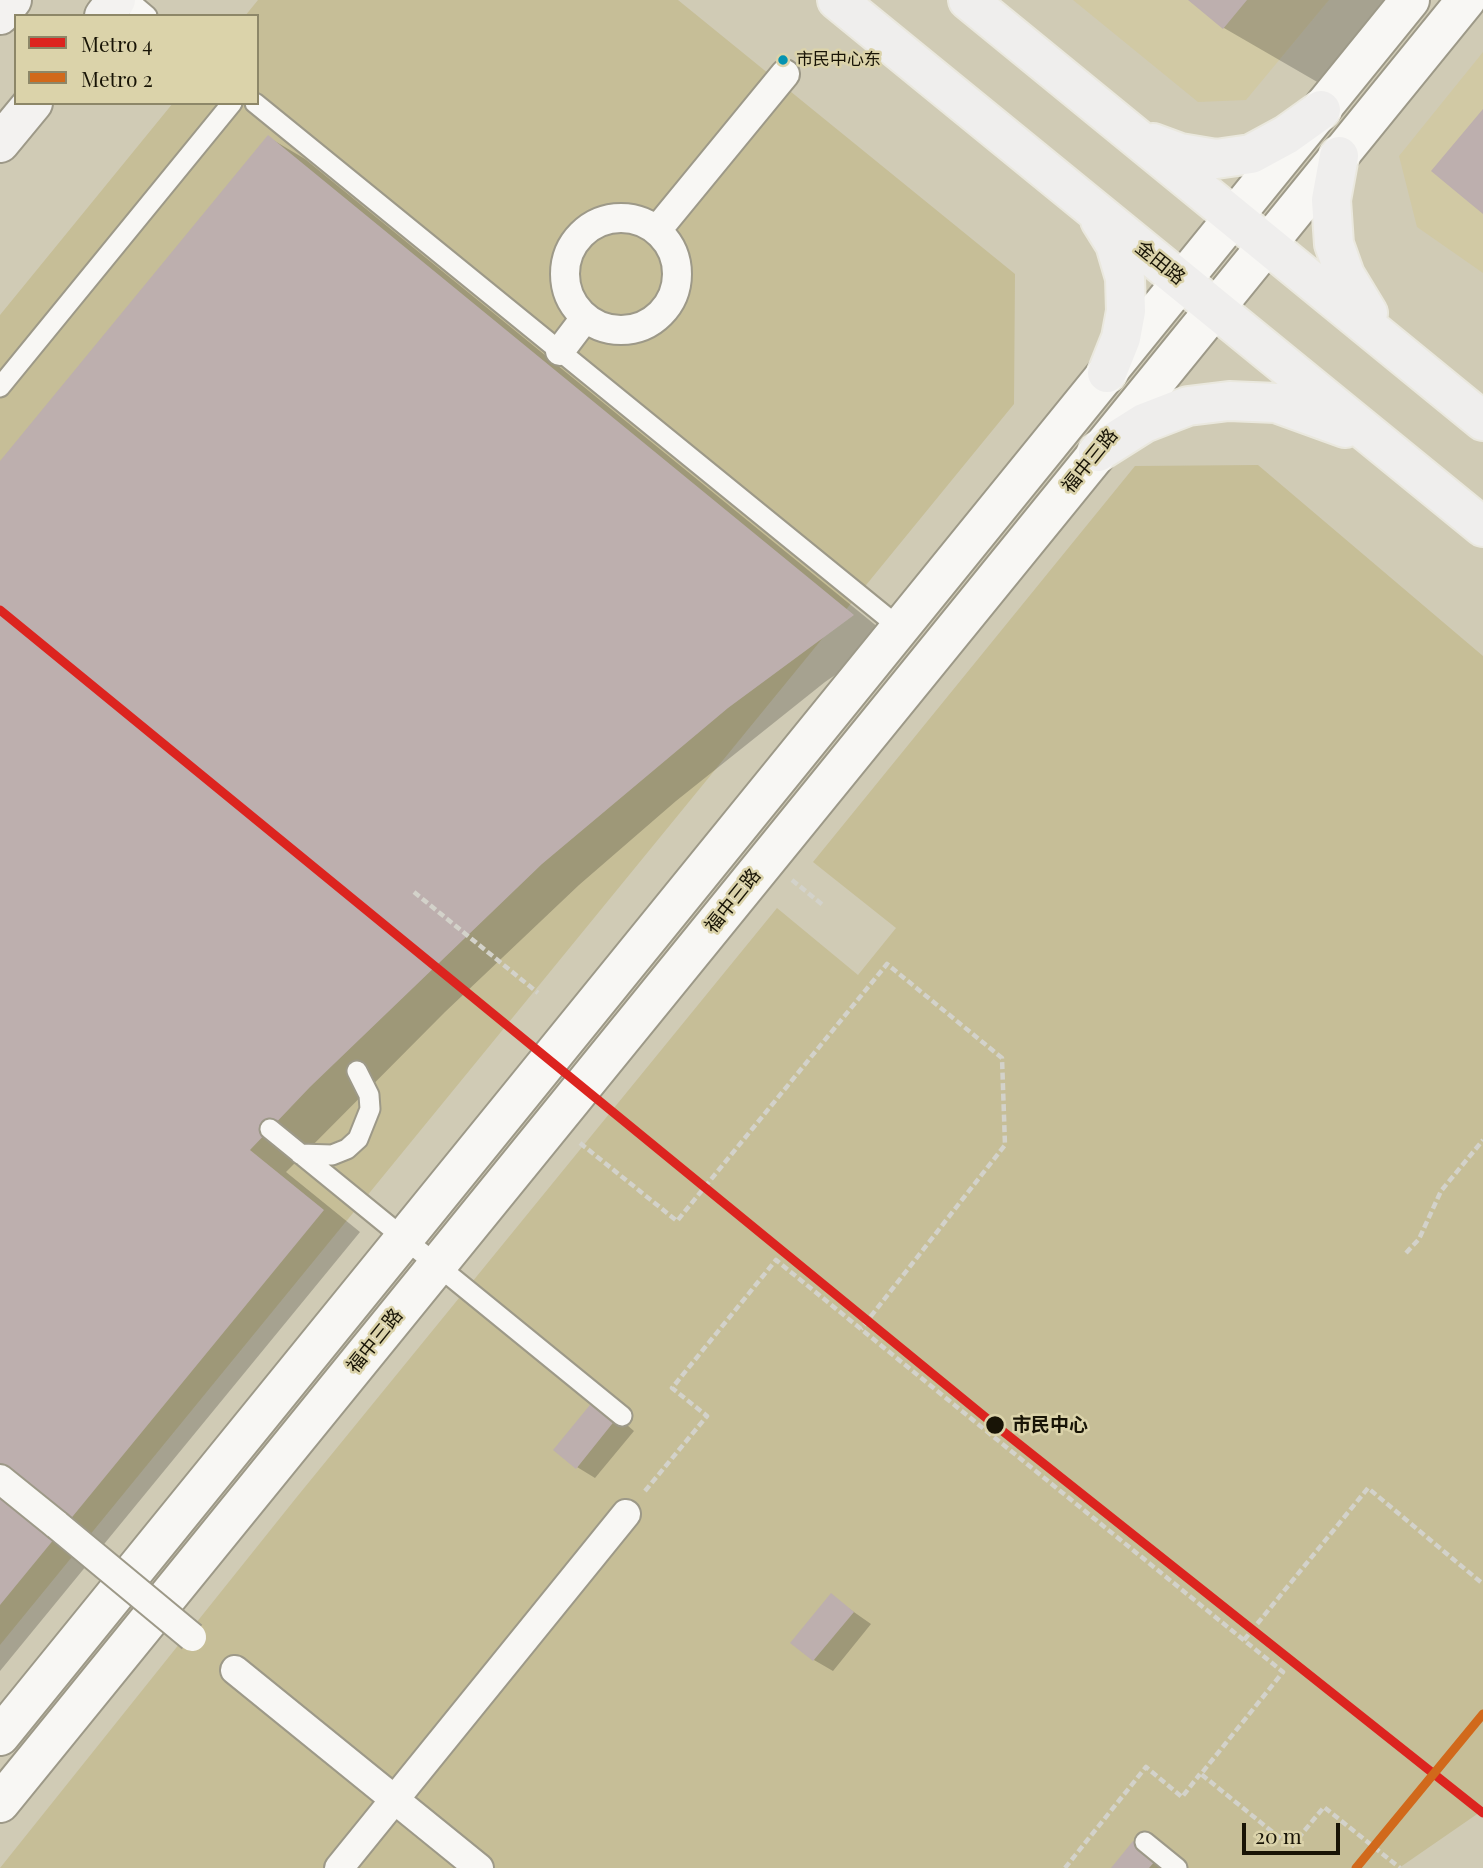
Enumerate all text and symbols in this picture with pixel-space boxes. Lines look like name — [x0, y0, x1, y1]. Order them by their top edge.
legend — [14, 14, 259, 105]
text: Metro 4 — [81, 29, 153, 57]
place label: 市民中心东 — [796, 50, 881, 70]
marker: 市民中心东 — [776, 53, 790, 67]
text: Metro 2 — [81, 64, 153, 92]
street label: 金田路 — [1131, 236, 1189, 290]
street label: 福中三路 — [1057, 424, 1123, 498]
street label: 福中三路 — [700, 864, 766, 938]
street label: 福中三路 — [342, 1304, 408, 1378]
marker: 市民中心 — [984, 1414, 1006, 1436]
place label: 市民中心 — [1012, 1414, 1088, 1436]
scale bar — [1245, 1808, 1343, 1852]
text: 20 m — [1255, 1821, 1302, 1849]

